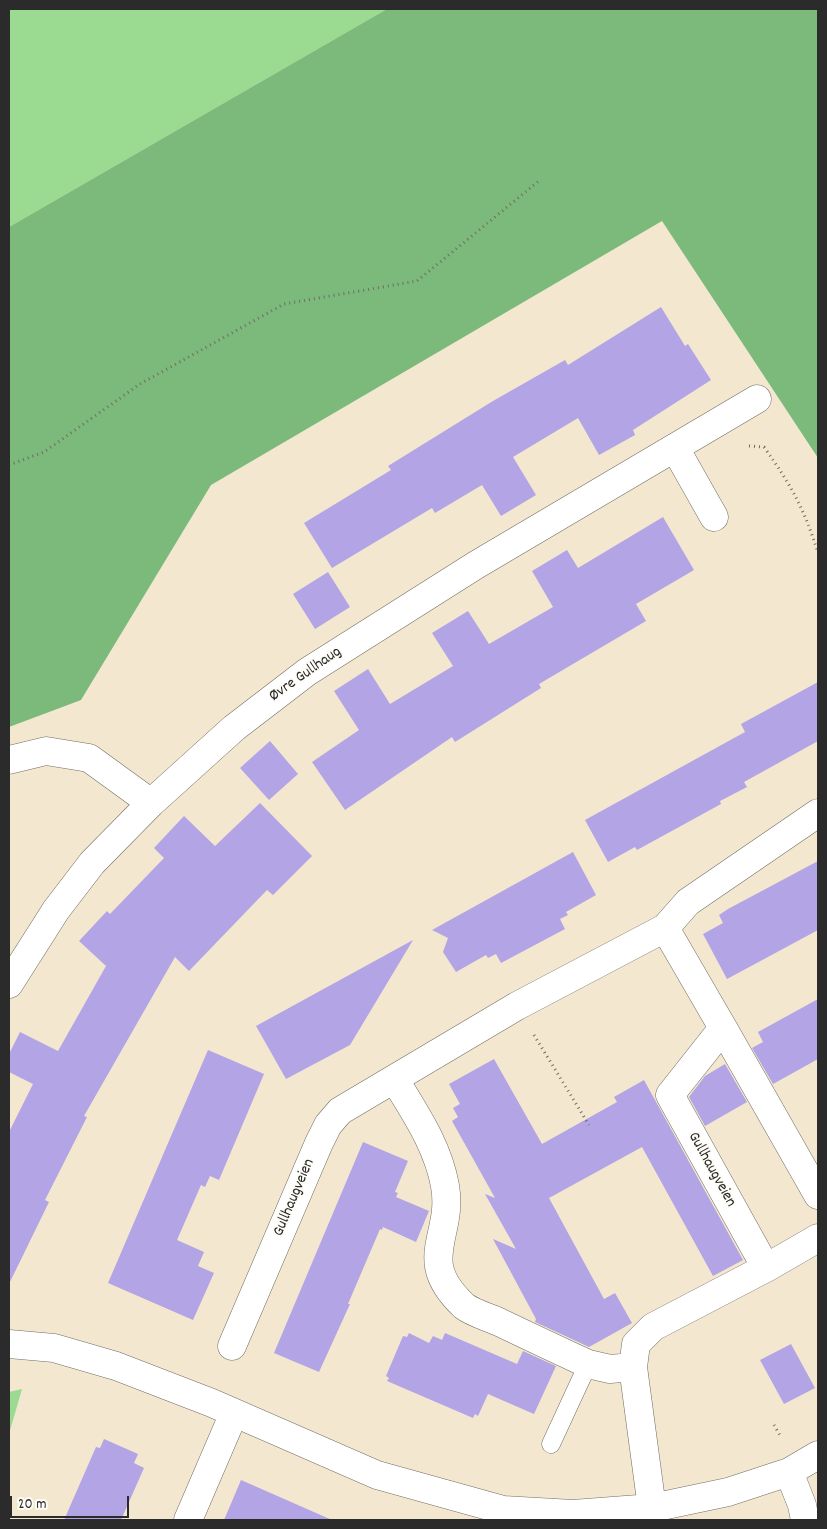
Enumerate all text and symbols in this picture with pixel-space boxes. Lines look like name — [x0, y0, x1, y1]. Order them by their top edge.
street label: Øvre Gullhaug — [266, 643, 346, 707]
street label: Gullhaugveien — [683, 1129, 739, 1211]
street label: Gullhaugveien — [270, 1156, 320, 1240]
scale bar — [12, 1486, 131, 1518]
text: 20 m — [18, 1494, 46, 1516]

